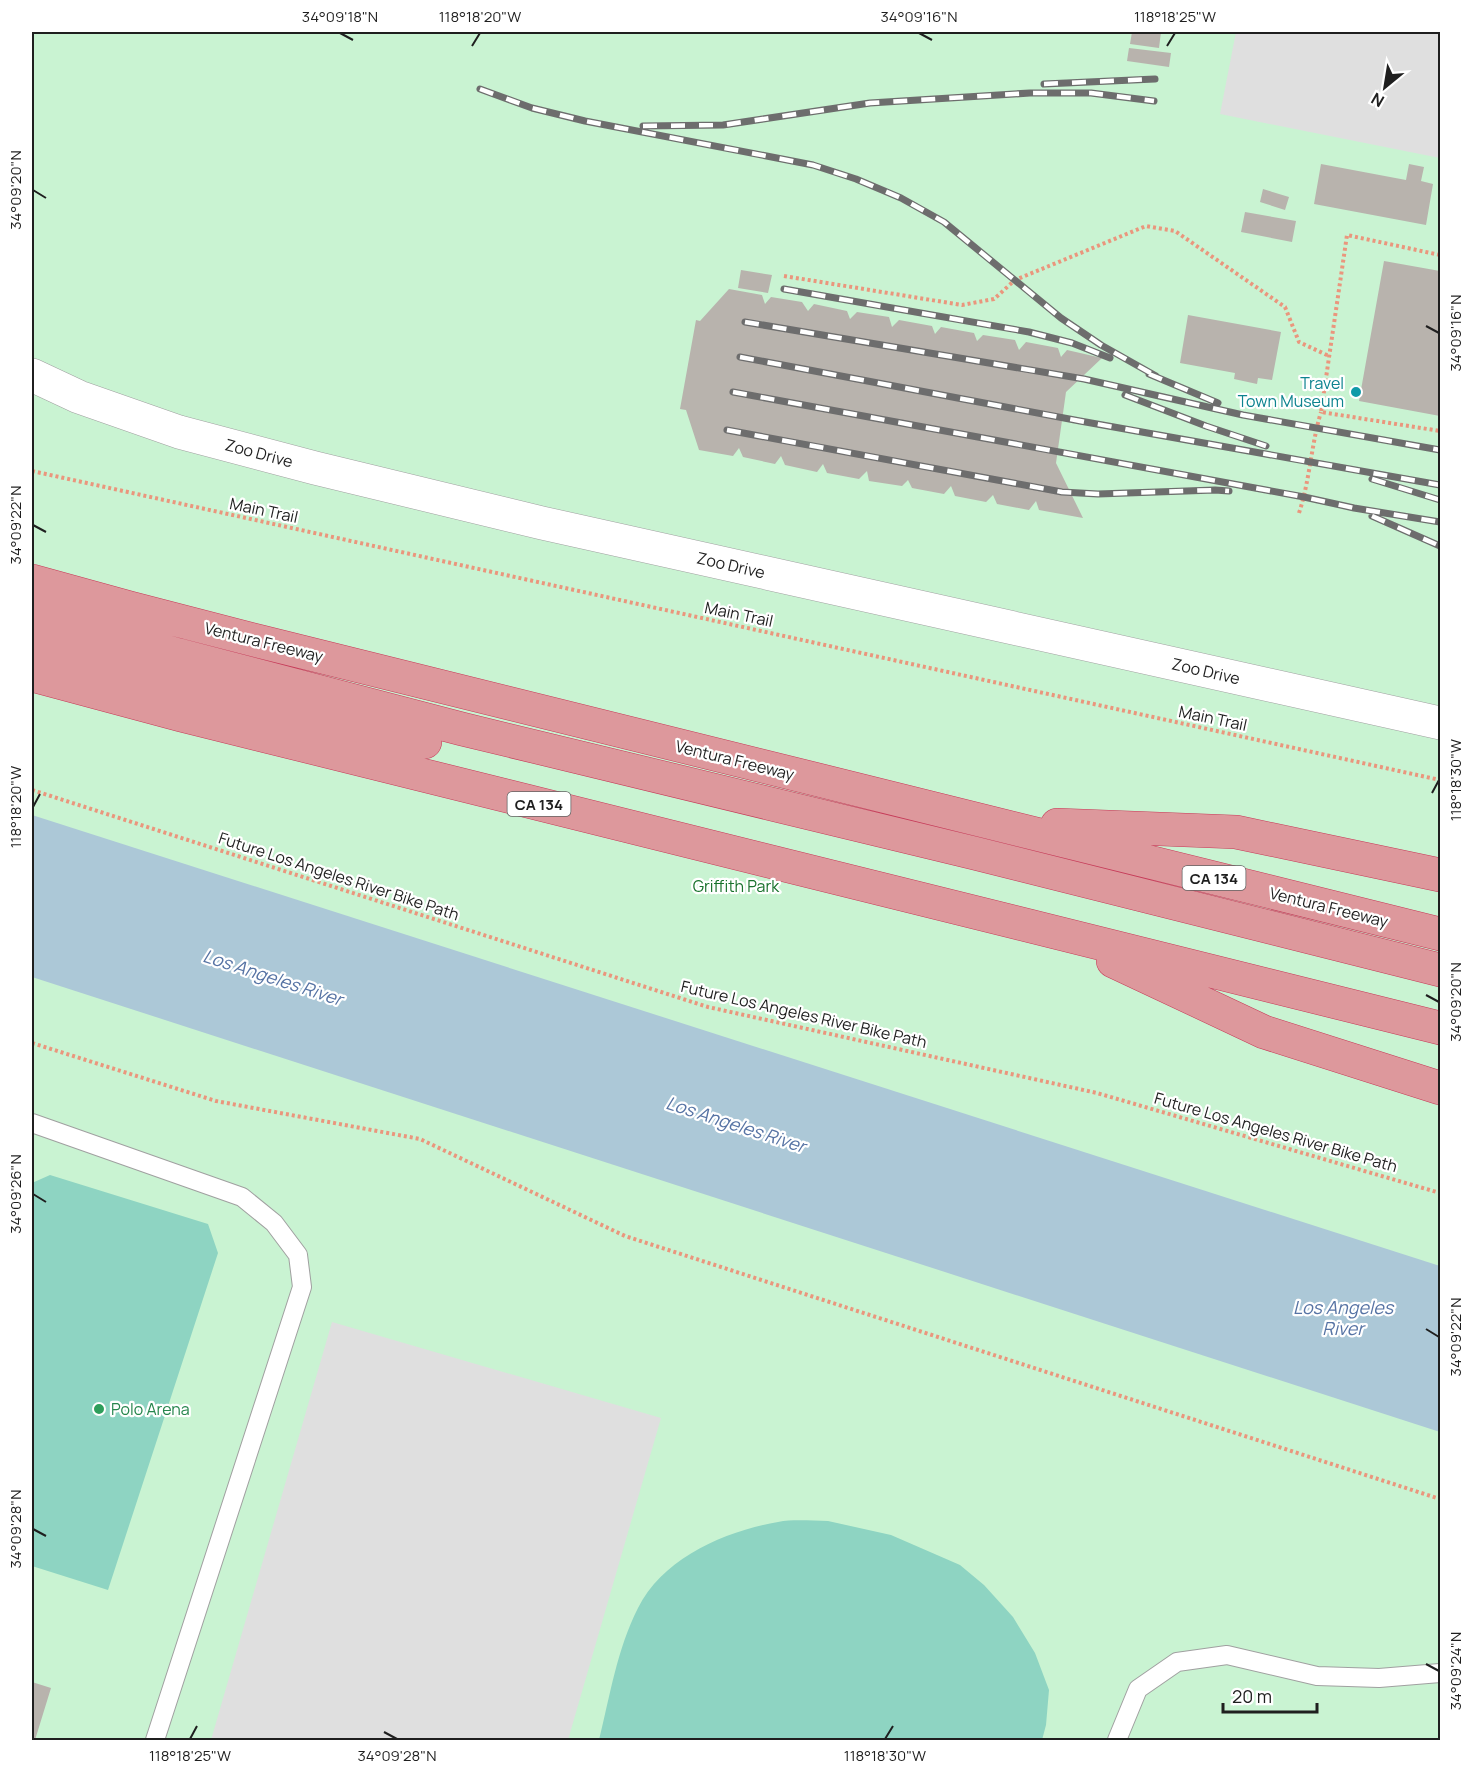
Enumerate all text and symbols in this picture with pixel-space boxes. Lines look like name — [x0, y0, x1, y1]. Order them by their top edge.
text: 34°09'18"N — [302, 6, 378, 27]
text: 118°18'20"W — [439, 6, 521, 27]
text: 34°09'16"N — [881, 6, 957, 27]
text: 118°18'25"W — [1134, 6, 1216, 27]
north arrow — [1355, 57, 1415, 117]
text: N — [1367, 88, 1388, 112]
text: 34°09'20"N — [5, 150, 26, 230]
text: 34°09'16"N — [1445, 295, 1466, 371]
place label: Travel Town Museum — [1238, 372, 1344, 412]
marker: Travel Town Museum — [1349, 385, 1363, 399]
street label: Zoo Drive — [223, 433, 295, 473]
text: 34°09'22"N — [5, 486, 26, 564]
street label: Main Trail — [228, 492, 300, 528]
street label: Zoo Drive — [695, 546, 767, 584]
street label: Main Trail — [703, 596, 775, 632]
street label: Ventura Freeway — [202, 617, 326, 667]
street label: Zoo Drive — [1170, 652, 1242, 690]
street label: Main Trail — [1177, 700, 1249, 736]
street label: Ventura Freeway — [673, 735, 797, 785]
text: 118°18'30"W — [1445, 739, 1466, 821]
text: 118°18'20"W — [5, 766, 26, 848]
road number: CA 134 — [508, 792, 570, 816]
street label: Future Los Angeles River Bike Path — [216, 827, 462, 925]
road number: CA 134 — [1182, 866, 1246, 890]
park label: Griffith Park — [693, 875, 780, 897]
street label: Ventura Freeway — [1267, 882, 1391, 932]
water label: Los Angeles River — [200, 943, 348, 1012]
text: 34°09'20"N — [1445, 962, 1466, 1042]
street label: Future Los Angeles River Bike Path — [679, 975, 929, 1053]
street label: Future Los Angeles River Bike Path — [1152, 1087, 1400, 1177]
water label: Los Angeles River — [663, 1090, 811, 1159]
text: 34°09'26"N — [5, 1154, 26, 1234]
water label: Los Angeles River — [1293, 1295, 1395, 1340]
text: 34°09'22"N — [1445, 1298, 1466, 1376]
place label: Polo Arena — [111, 1398, 190, 1420]
marker: Polo Arena — [92, 1402, 106, 1416]
text: 34°09'28"N — [5, 1490, 26, 1568]
text: 34°09'24"N — [1445, 1632, 1466, 1710]
scale bar — [1223, 1676, 1318, 1714]
text: 20 m — [1232, 1684, 1272, 1708]
text: 118°18'25"W — [149, 1745, 231, 1766]
text: 34°09'28"N — [358, 1745, 436, 1766]
text: 118°18'30"W — [844, 1745, 926, 1766]

